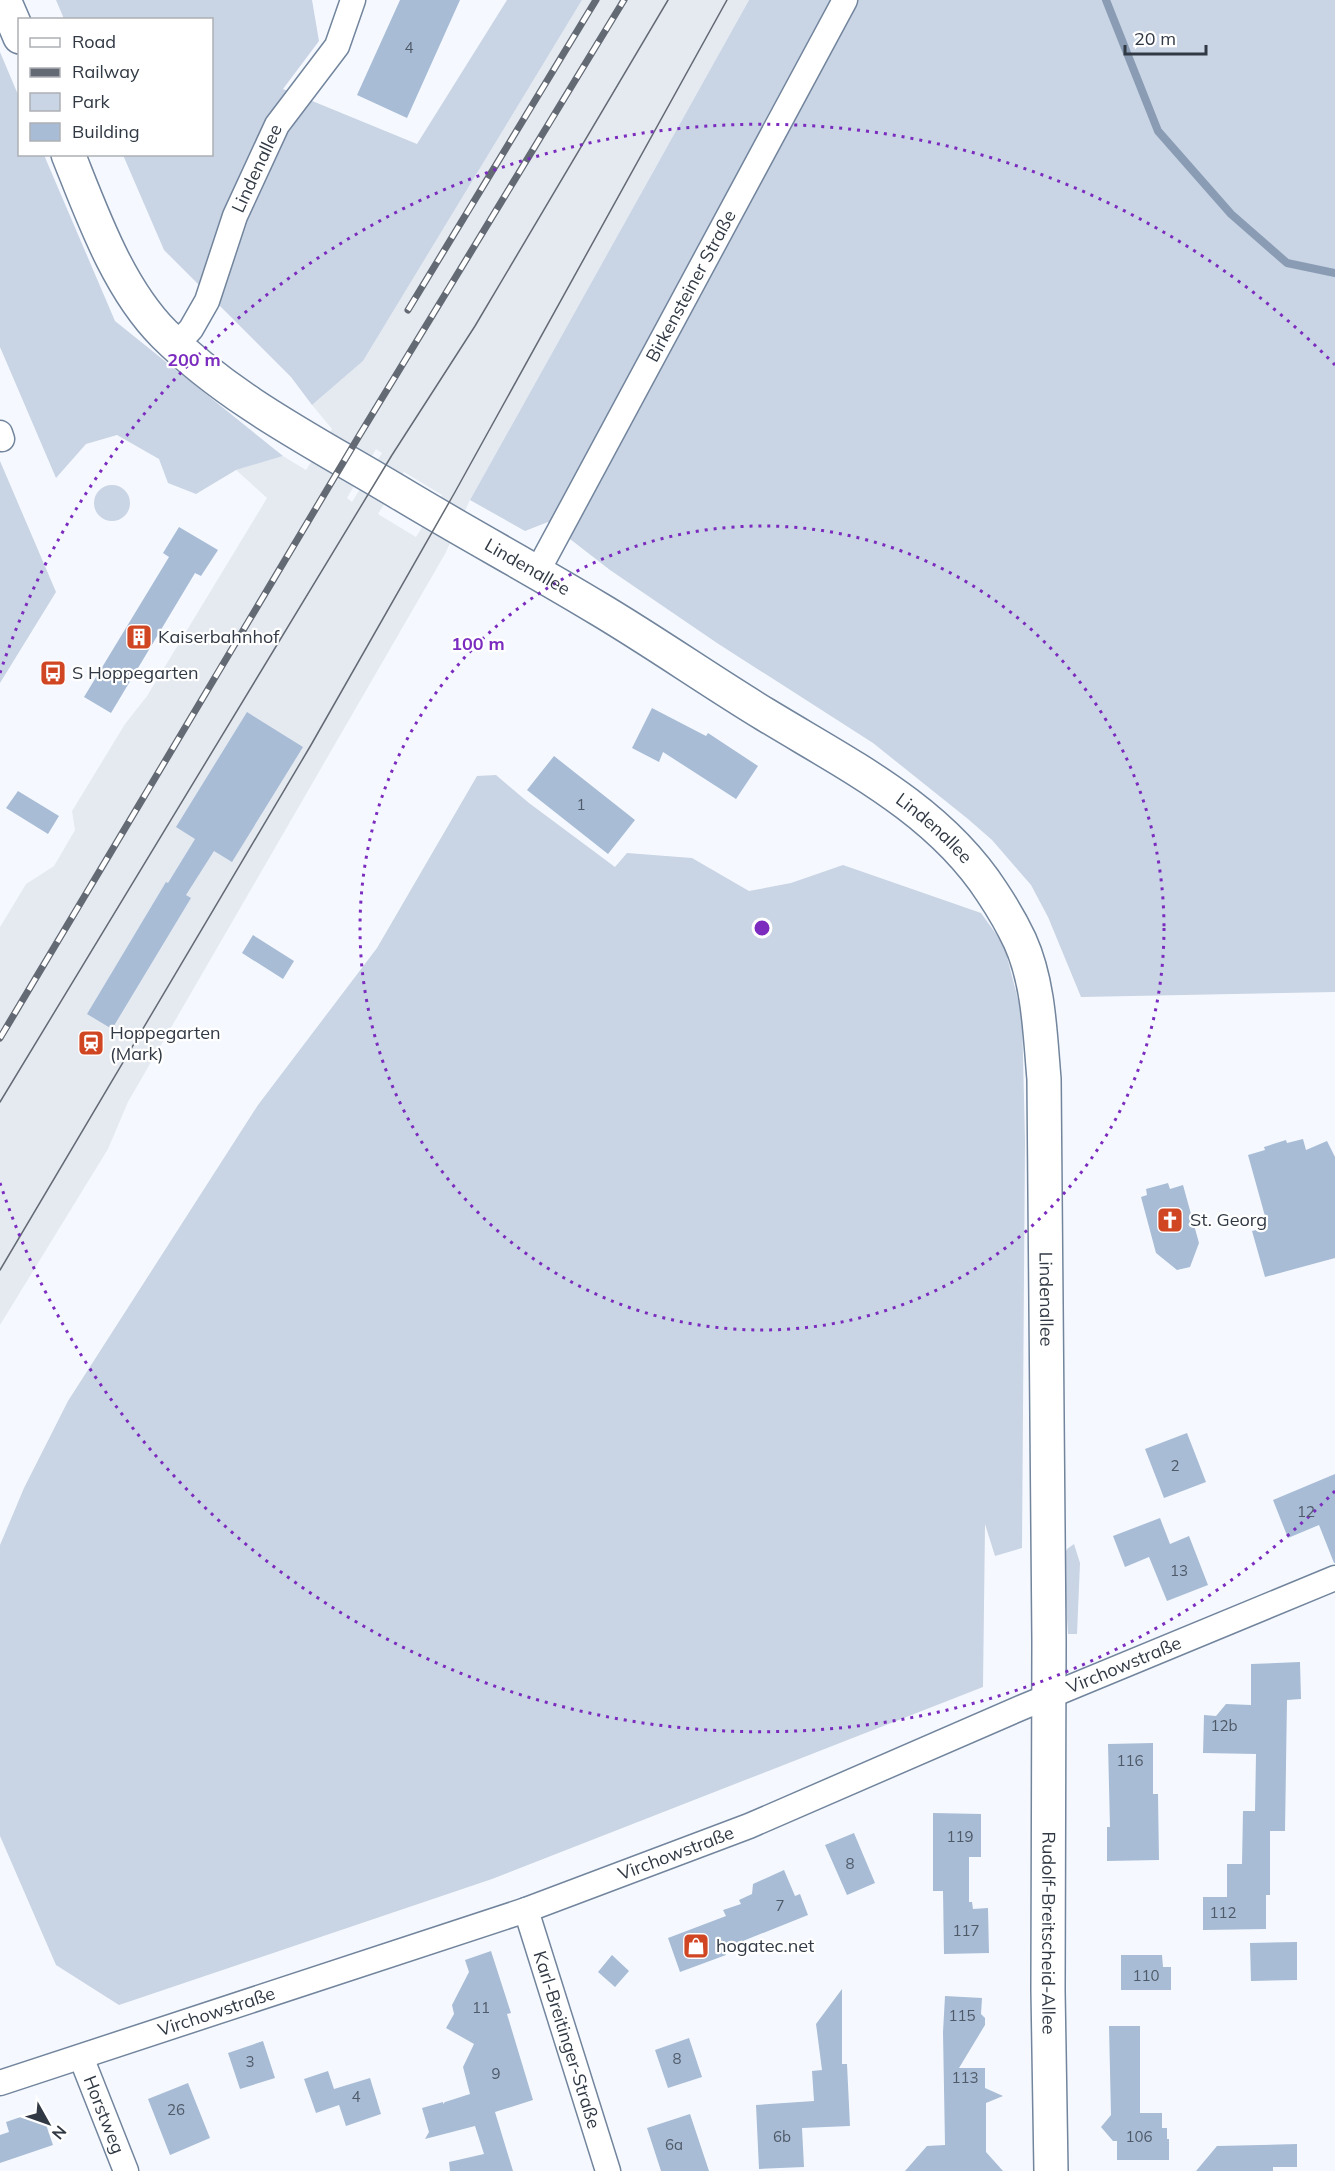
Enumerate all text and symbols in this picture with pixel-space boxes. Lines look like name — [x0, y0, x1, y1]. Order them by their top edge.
legend — [18, 18, 213, 156]
scale bar — [1125, 18, 1206, 56]
text: 20 m — [1134, 27, 1176, 50]
text: Road — [72, 30, 116, 53]
house number: 4 — [404, 38, 414, 57]
text: Railway — [72, 60, 140, 83]
text: Park — [72, 90, 111, 113]
text: Building — [72, 120, 140, 143]
street label: Lindenallee — [226, 120, 287, 216]
street label: Birkensteiner Straße — [640, 206, 741, 366]
text: 200 m — [167, 348, 221, 371]
street label: Lindenallee — [481, 533, 574, 600]
building icon: Kaiserbahnhof — [124, 622, 154, 652]
place label: Kaiserbahnhof — [158, 625, 280, 648]
text: 100 m — [451, 632, 505, 655]
bus stop icon: S Hoppegarten — [38, 658, 68, 688]
place label: S Hoppegarten — [72, 661, 199, 684]
street label: Lindenallee — [892, 788, 977, 868]
house number: 1 — [576, 795, 586, 814]
centre of rings — [752, 918, 772, 938]
place label: Hoppegarten (Mark) — [110, 1021, 221, 1065]
station icon: Hoppegarten (Mark) — [76, 1028, 106, 1058]
church icon: St. Georg — [1155, 1205, 1185, 1235]
place label: St. Georg — [1190, 1208, 1267, 1231]
street label: Lindenallee — [1035, 1251, 1058, 1347]
house number: 2 — [1170, 1456, 1180, 1475]
house number: 12 — [1297, 1502, 1315, 1521]
house number: 13 — [1170, 1561, 1188, 1580]
street label: Virchowstraße — [1063, 1631, 1185, 1699]
house number: 12b — [1210, 1716, 1238, 1735]
house number: 116 — [1116, 1751, 1144, 1770]
street label: Virchowstraße — [615, 1821, 737, 1885]
house number: 119 — [946, 1827, 974, 1846]
street label: Rudolf-Breitscheid-Allee — [1037, 1831, 1061, 2035]
house number: 8 — [845, 1854, 855, 1873]
house number: 7 — [775, 1896, 785, 1915]
house number: 112 — [1209, 1903, 1237, 1922]
house number: 117 — [952, 1921, 980, 1940]
shop icon: hogatec.net — [681, 1931, 711, 1961]
place label: hogatec.net — [716, 1934, 814, 1957]
street label: Karl-Breitinger-Straße — [529, 1948, 606, 2131]
house number: 110 — [1132, 1966, 1160, 1985]
street label: Virchowstraße — [155, 1981, 278, 2041]
house number: 11 — [472, 1998, 490, 2017]
house number: 115 — [948, 2006, 976, 2025]
house number: 8 — [672, 2049, 682, 2068]
house number: 3 — [245, 2052, 255, 2071]
house number: 9 — [491, 2064, 501, 2083]
house number: 113 — [951, 2068, 979, 2087]
street label: Horstweg — [78, 2072, 130, 2157]
house number: 4 — [351, 2087, 361, 2106]
north arrow — [18, 2093, 78, 2153]
house number: 26 — [167, 2100, 185, 2119]
text: N — [48, 2122, 71, 2144]
house number: 6b — [773, 2127, 791, 2146]
house number: 106 — [1125, 2127, 1153, 2146]
house number: 6a — [665, 2135, 683, 2154]

